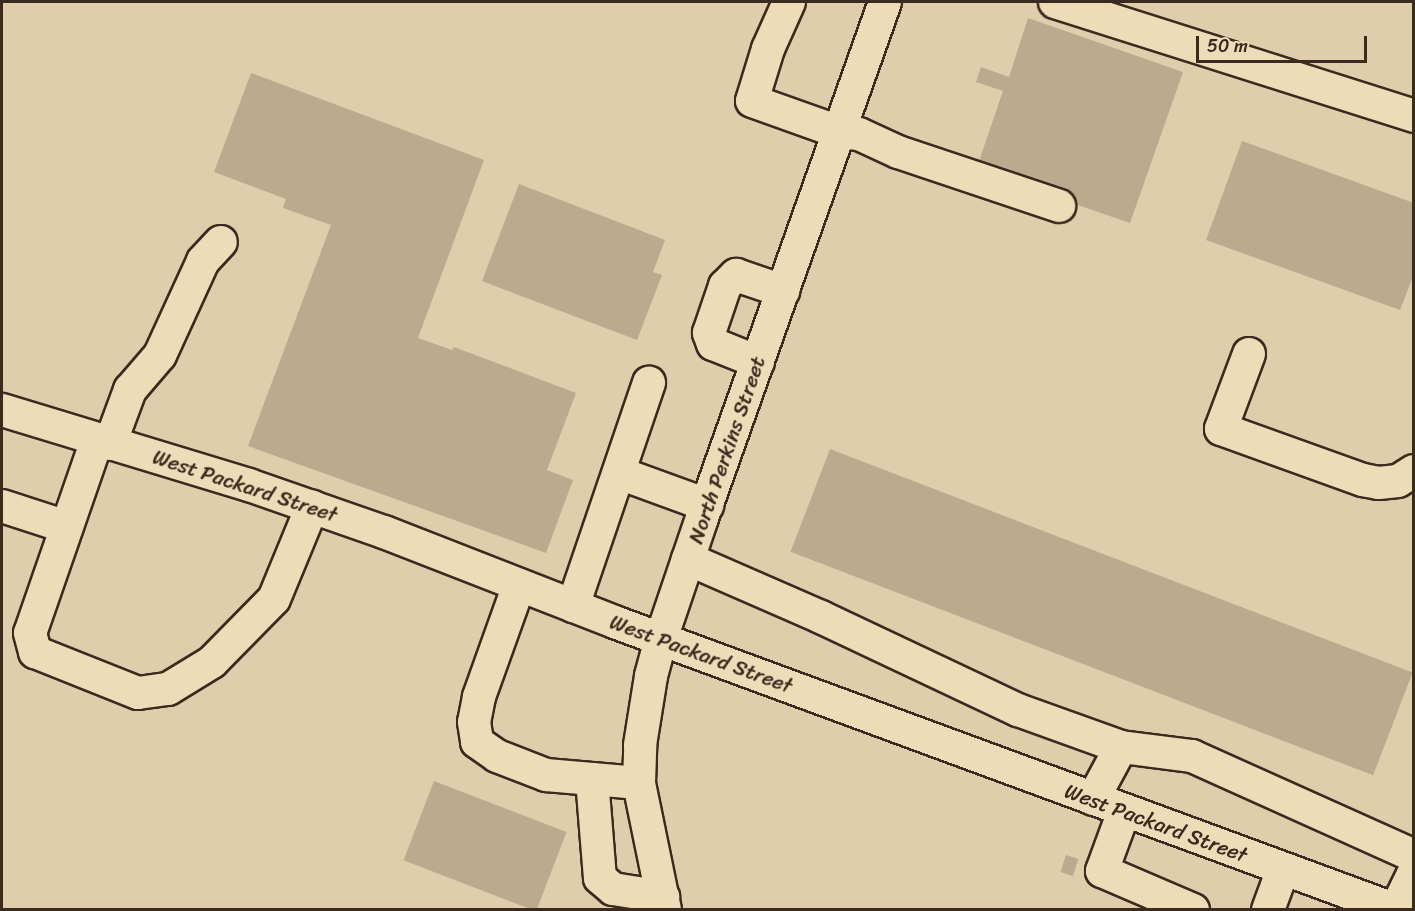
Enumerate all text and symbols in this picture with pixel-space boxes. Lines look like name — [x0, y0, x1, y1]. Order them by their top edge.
scale bar — [1199, 24, 1370, 62]
text: 50 m — [1207, 30, 1248, 62]
street label: North Perkins Street — [683, 353, 771, 547]
street label: West Packard Street — [149, 444, 341, 528]
street label: West Packard Street — [606, 609, 796, 699]
street label: West Packard Street — [1061, 778, 1251, 868]

